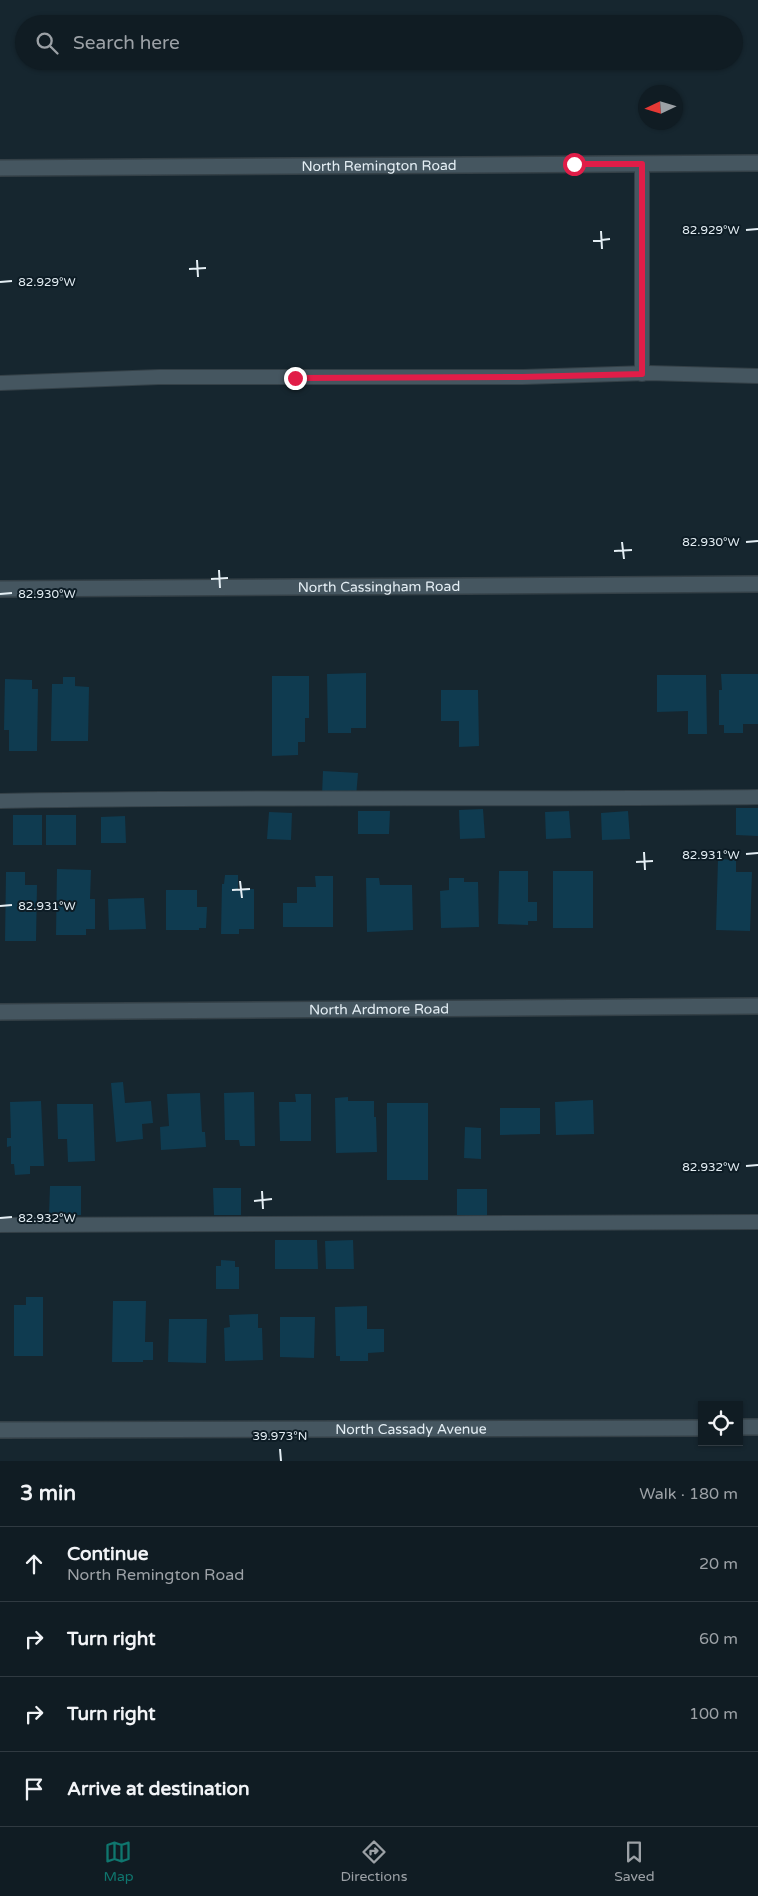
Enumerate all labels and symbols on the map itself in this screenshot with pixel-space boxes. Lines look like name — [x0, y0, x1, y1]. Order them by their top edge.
north arrow — [638, 85, 683, 130]
route start — [563, 153, 586, 176]
street label: North Remington Road — [301, 157, 457, 175]
text: 82.929°W — [682, 223, 740, 237]
text: 82.929°W — [18, 275, 76, 289]
route end — [284, 367, 307, 390]
text: 82.930°W — [682, 535, 740, 549]
street label: North Cassingham Road — [298, 578, 460, 596]
text: 82.930°W — [18, 587, 76, 601]
text: 82.931°W — [682, 848, 740, 862]
text: 82.931°W — [18, 899, 76, 913]
street label: North Ardmore Road — [309, 1000, 449, 1019]
text: 82.932°W — [682, 1160, 740, 1174]
text: 82.932°W — [18, 1211, 76, 1225]
street label: North Cassady Avenue — [335, 1421, 487, 1438]
text: 39.973°N — [253, 1429, 307, 1443]

